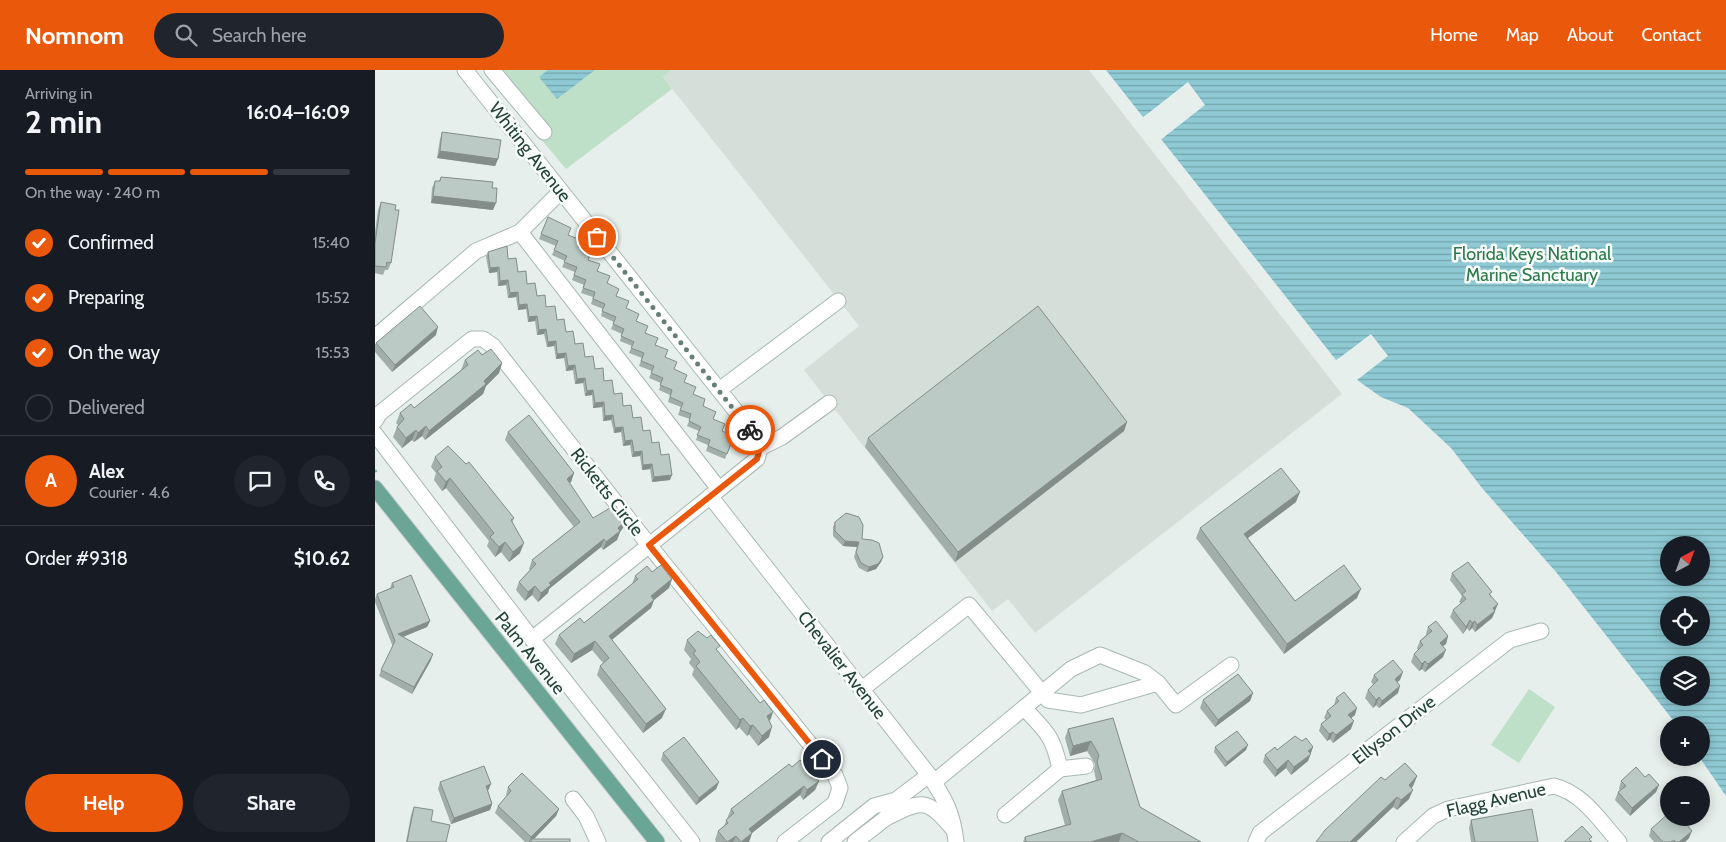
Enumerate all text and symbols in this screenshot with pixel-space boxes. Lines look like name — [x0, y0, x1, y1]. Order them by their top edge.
search box — [154, 13, 504, 58]
text: Nomnom — [25, 21, 124, 50]
icon: search — [172, 21, 200, 49]
text: Search here — [212, 24, 306, 47]
text: Home — [1430, 24, 1478, 46]
text: Map — [1506, 24, 1539, 46]
text: About — [1567, 24, 1613, 46]
text: Contact — [1641, 24, 1701, 46]
text: Arriving in — [25, 84, 92, 103]
street label: Whiting Avenue — [484, 98, 576, 206]
text: 16:04–16:09 — [247, 101, 350, 124]
text: 2 min — [25, 102, 102, 141]
text: On the way · 240 m — [25, 183, 160, 202]
pin — [576, 216, 618, 258]
icon: bag — [583, 223, 611, 251]
icon: check — [25, 229, 53, 257]
text: Confirmed — [68, 231, 154, 254]
text: 15:40 — [312, 233, 350, 252]
park label: Florida Keys National Marine Sanctuary — [1453, 243, 1612, 286]
icon: check — [25, 284, 53, 312]
text: Preparing — [68, 286, 144, 309]
text: 15:52 — [316, 288, 350, 307]
icon: check — [25, 339, 53, 367]
text: On the way — [68, 341, 160, 364]
text: 15:53 — [315, 343, 350, 362]
text: Delivered — [68, 396, 145, 419]
courier — [725, 405, 775, 455]
icon: bike — [736, 416, 764, 444]
street label: Ricketts Circle — [566, 444, 648, 540]
button: chat — [234, 455, 286, 507]
button: phone — [298, 455, 350, 507]
text: Alex — [89, 460, 125, 483]
text: A — [45, 469, 57, 492]
text: Courier · 4.6 — [89, 483, 170, 502]
north arrow — [1660, 536, 1710, 586]
map controls — [1660, 536, 1710, 826]
text: Order #9318 — [25, 547, 128, 570]
text: $10.62 — [294, 547, 350, 570]
button: locate — [1660, 596, 1710, 646]
street label: Chevalier Avenue — [793, 606, 891, 724]
street label: Palm Avenue — [490, 607, 570, 699]
button: layers — [1660, 656, 1710, 706]
street label: Ellyson Drive — [1348, 691, 1440, 769]
button: + — [1660, 716, 1710, 766]
pin — [801, 738, 843, 780]
icon: home — [808, 745, 836, 773]
button: Help — [25, 774, 183, 832]
button: Share — [193, 774, 350, 832]
button: − — [1660, 776, 1710, 826]
street label: Flagg Avenue — [1444, 778, 1548, 822]

